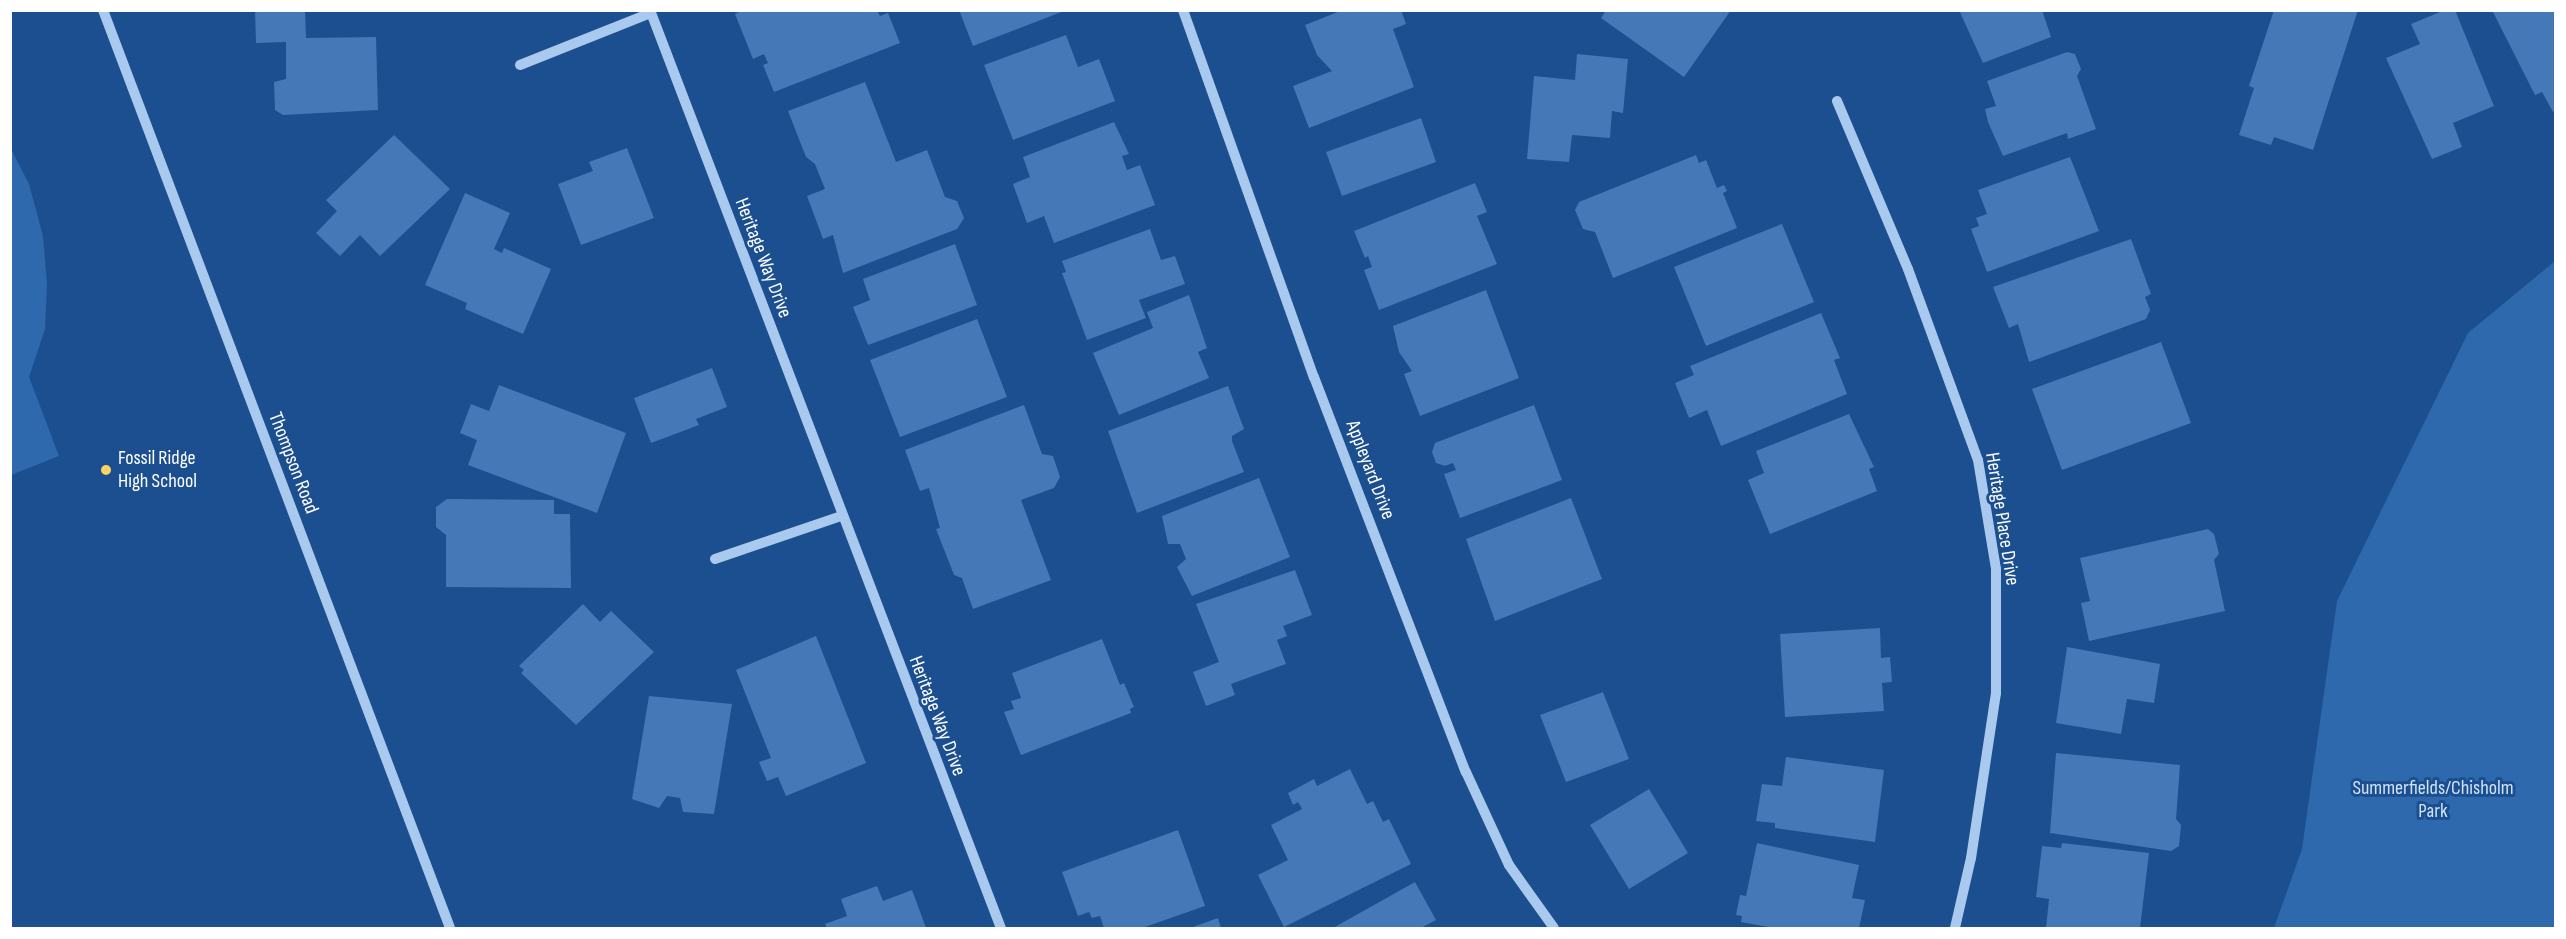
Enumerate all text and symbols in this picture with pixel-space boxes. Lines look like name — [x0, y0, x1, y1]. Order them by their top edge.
street label: Heritage Way Drive — [729, 195, 797, 321]
street label: Thompson Road — [263, 409, 323, 517]
street label: Appleyard Drive — [1340, 417, 1400, 523]
place label: Fossil Ridge High School — [118, 446, 197, 493]
street label: Heritage Place Drive — [1980, 451, 2024, 587]
marker: Fossil Ridge High School — [99, 463, 113, 477]
street label: Heritage Way Drive — [903, 653, 971, 779]
park label: Summerfields/Chisholm Park — [2352, 777, 2514, 824]

